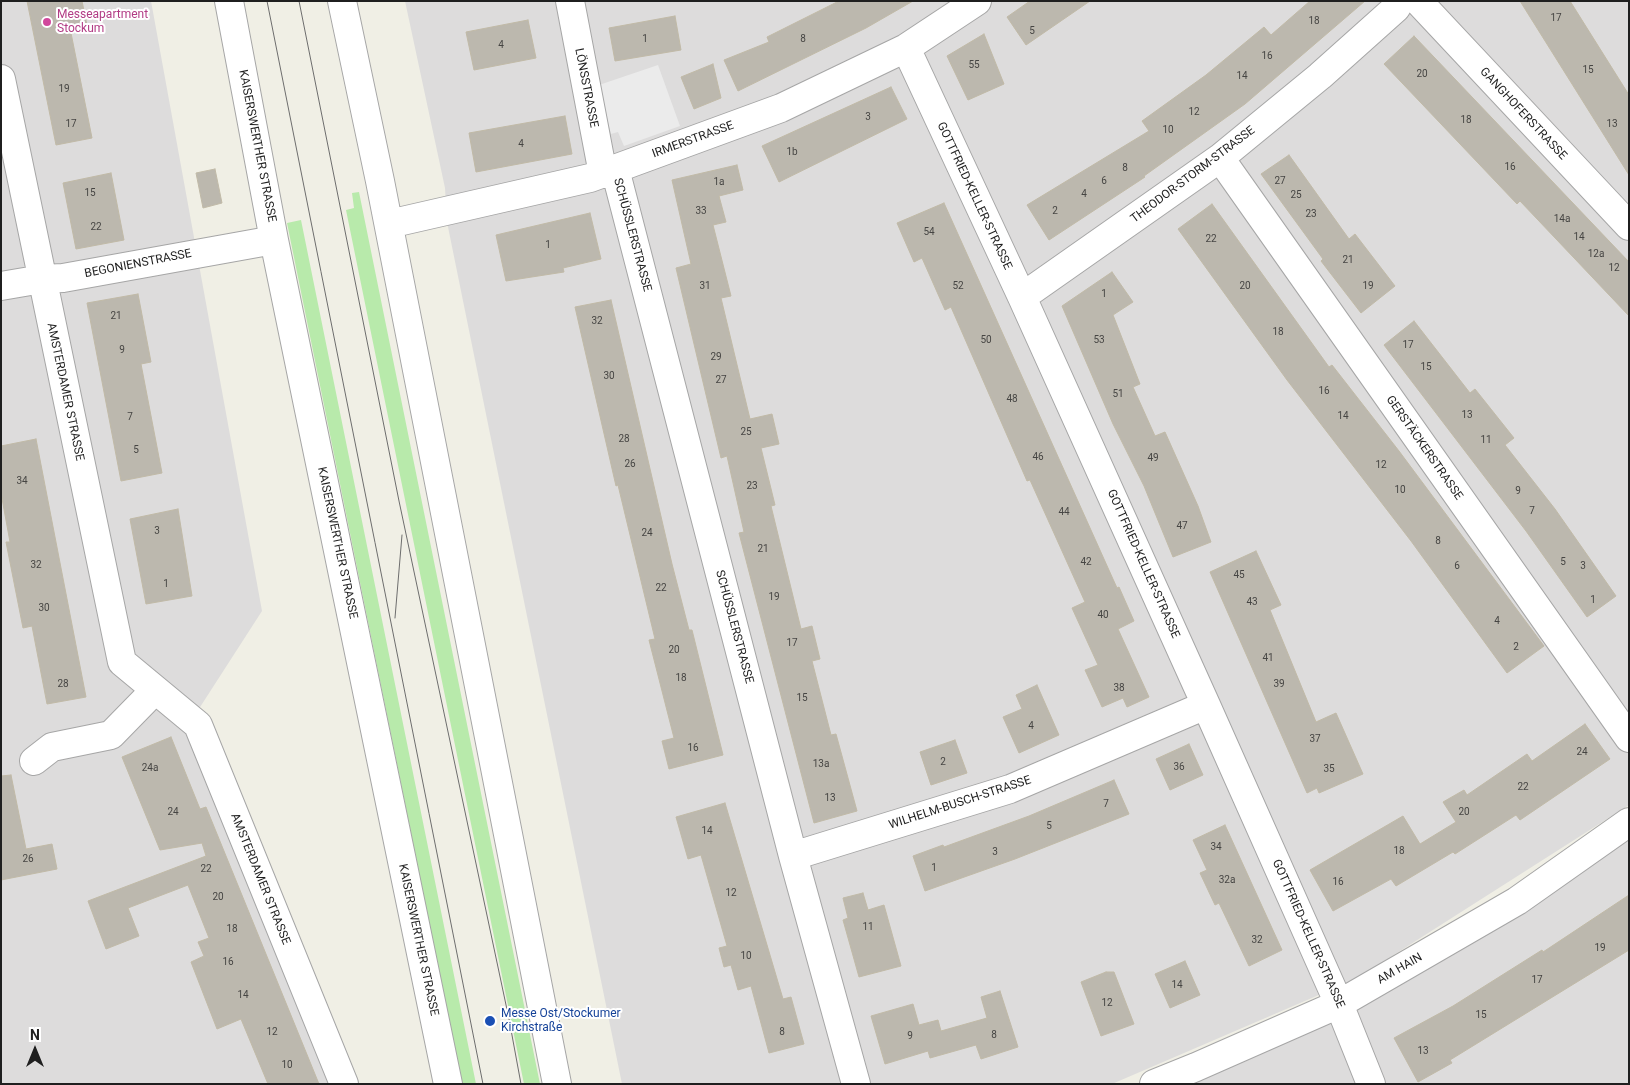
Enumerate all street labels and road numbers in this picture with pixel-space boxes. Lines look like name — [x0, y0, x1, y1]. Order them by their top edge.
street label: LÖNSSTRASSE — [571, 47, 601, 129]
street label: GANGHOFERSTRASSE — [1476, 65, 1570, 163]
street label: KAISERSWERTHER STRASSE — [235, 69, 279, 223]
street label: IRMERSTRASSE — [650, 119, 736, 161]
street label: GOTTFRIED-KELLER-STRASSE — [933, 120, 1015, 272]
street label: THEODOR-STORM-STRASSE — [1128, 124, 1258, 226]
street label: SCHÜSSLERSTRASSE — [610, 177, 654, 293]
street label: BEGONIENSTRASSE — [83, 247, 193, 281]
street label: AMSTERDAMER STRASSE — [43, 322, 87, 462]
street label: GERSTÄCKERSTRASSE — [1383, 393, 1465, 503]
street label: KAISERSWERTHER STRASSE — [314, 466, 360, 620]
street label: GOTTFRIED-KELLER-STRASSE — [1104, 487, 1182, 641]
street label: SCHÜSSLERSTRASSE — [712, 569, 756, 685]
street label: WILHELM-BUSCH-STRASSE — [887, 773, 1033, 833]
street label: AMSTERDAMER STRASSE — [227, 811, 293, 947]
street label: GOTTFRIED-KELLER-STRASSE — [1269, 857, 1347, 1011]
street label: KAISERSWERTHER STRASSE — [395, 863, 441, 1017]
street label: AM HAIN — [1375, 950, 1425, 988]

